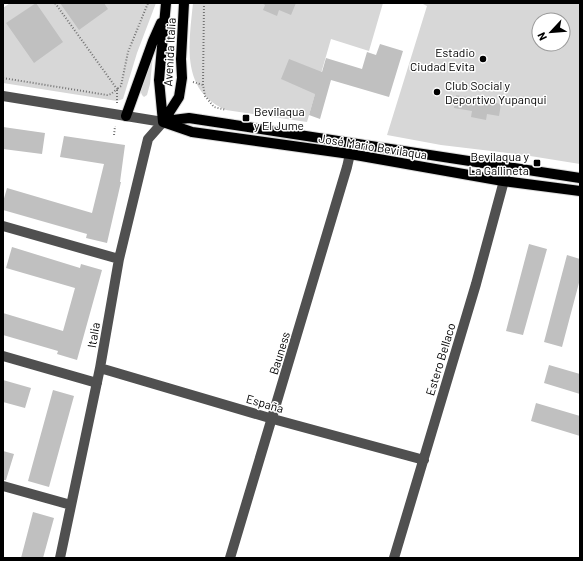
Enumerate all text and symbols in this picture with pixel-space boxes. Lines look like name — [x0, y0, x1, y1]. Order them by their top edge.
north arrow — [531, 12, 571, 52]
street label: Avenida Italia — [160, 17, 178, 87]
text: N — [534, 30, 549, 43]
place label: Estadio Ciudad Evita — [410, 45, 475, 73]
marker: Estadio Ciudad Evita — [478, 54, 488, 64]
place label: Club Social y Deportivo Yupanqui — [445, 78, 547, 106]
marker: Club Social y Deportivo Yupanqui — [432, 87, 442, 97]
place label: Bevilaqua y El Jume — [254, 104, 305, 132]
marker: Bevilaqua y El Jume — [241, 113, 251, 123]
street label: José Mario Bevilaqua — [318, 131, 428, 161]
place label: Bevilaqua y La Gallineta — [468, 149, 529, 177]
marker: Bevilaqua y La Gallineta — [532, 158, 542, 168]
street label: Italia — [84, 321, 102, 349]
street label: Estero Bellaco — [422, 321, 458, 397]
street label: Bauness — [266, 330, 292, 376]
street label: España — [245, 391, 285, 415]

